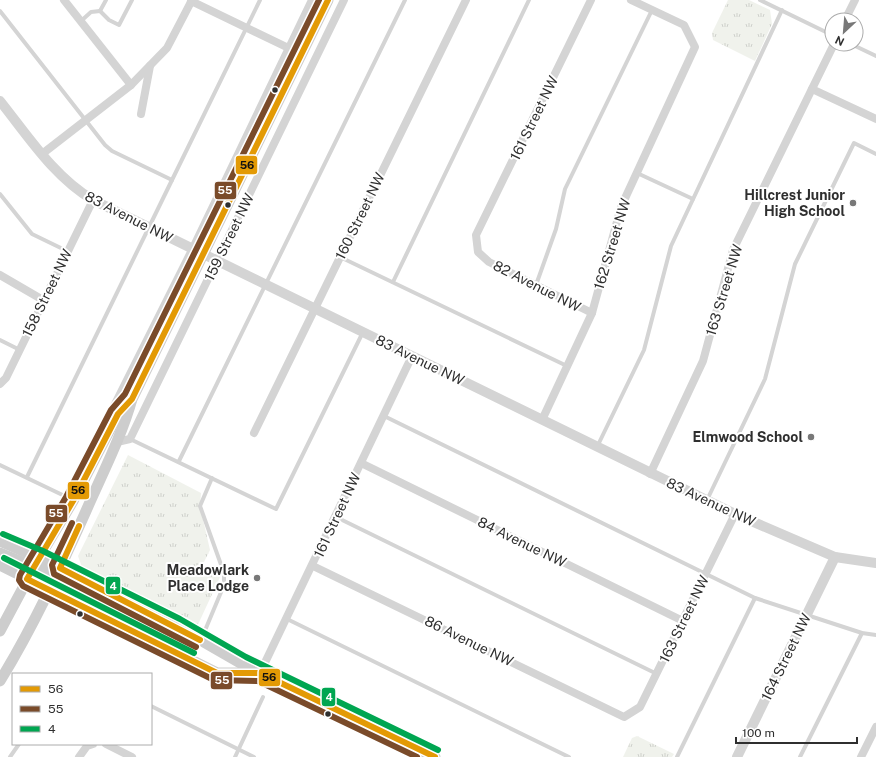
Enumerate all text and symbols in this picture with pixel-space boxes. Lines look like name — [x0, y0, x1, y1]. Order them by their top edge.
north arrow — [824, 12, 864, 52]
text: N — [833, 34, 846, 48]
street label: 161 Street NW — [507, 73, 562, 163]
unlabelled marker — [270, 85, 280, 95]
line badge: 56 — [235, 155, 258, 175]
text: 56 — [240, 159, 254, 171]
street label: 160 Street NW — [332, 169, 388, 262]
line badge: 55 — [214, 181, 237, 200]
text: 55 — [218, 184, 232, 196]
place label: Hillcrest Junior High School — [744, 187, 845, 219]
street label: 83 Avenue NW — [82, 188, 176, 246]
street label: 159 Street NW — [201, 190, 257, 283]
street label: 162 Street NW — [591, 196, 634, 291]
marker: Hillcrest Junior High School — [848, 198, 858, 208]
unlabelled marker — [223, 200, 233, 210]
street label: 163 Street NW — [702, 242, 746, 338]
street label: 158 Street NW — [19, 246, 75, 339]
street label: 82 Avenue NW — [491, 257, 584, 315]
street label: 83 Avenue NW — [373, 332, 467, 389]
place label: Elmwood School — [693, 429, 803, 445]
marker: Elmwood School — [806, 432, 816, 442]
street label: 161 Street NW — [310, 469, 364, 560]
street label: 83 Avenue NW — [664, 474, 759, 530]
line badge: 56 — [67, 481, 90, 500]
text: 56 — [71, 484, 85, 496]
line badge: 55 — [45, 504, 68, 523]
text: 55 — [49, 507, 63, 519]
street label: 84 Avenue NW — [475, 514, 569, 571]
place label: Meadowlark Place Lodge — [167, 562, 249, 594]
street label: 163 Street NW — [656, 572, 712, 665]
marker: Meadowlark Place Lodge — [252, 573, 262, 583]
line badge: 4 — [105, 576, 121, 595]
text: 4 — [109, 580, 117, 592]
unlabelled marker — [75, 609, 85, 619]
street label: 164 Street NW — [758, 610, 814, 703]
street label: 86 Avenue NW — [422, 613, 516, 670]
line badge: 56 — [258, 668, 281, 687]
line badge: 55 — [210, 671, 233, 690]
text: 56 — [262, 671, 276, 683]
legend — [12, 673, 152, 745]
text: 55 — [215, 674, 229, 686]
text: 56 — [48, 682, 63, 696]
line badge: 4 — [321, 687, 336, 707]
text: 4 — [325, 691, 333, 703]
text: 55 — [48, 702, 64, 716]
unlabelled marker — [323, 709, 333, 719]
scale bar — [736, 719, 857, 745]
text: 4 — [48, 722, 56, 736]
text: 100 m — [742, 726, 775, 740]

